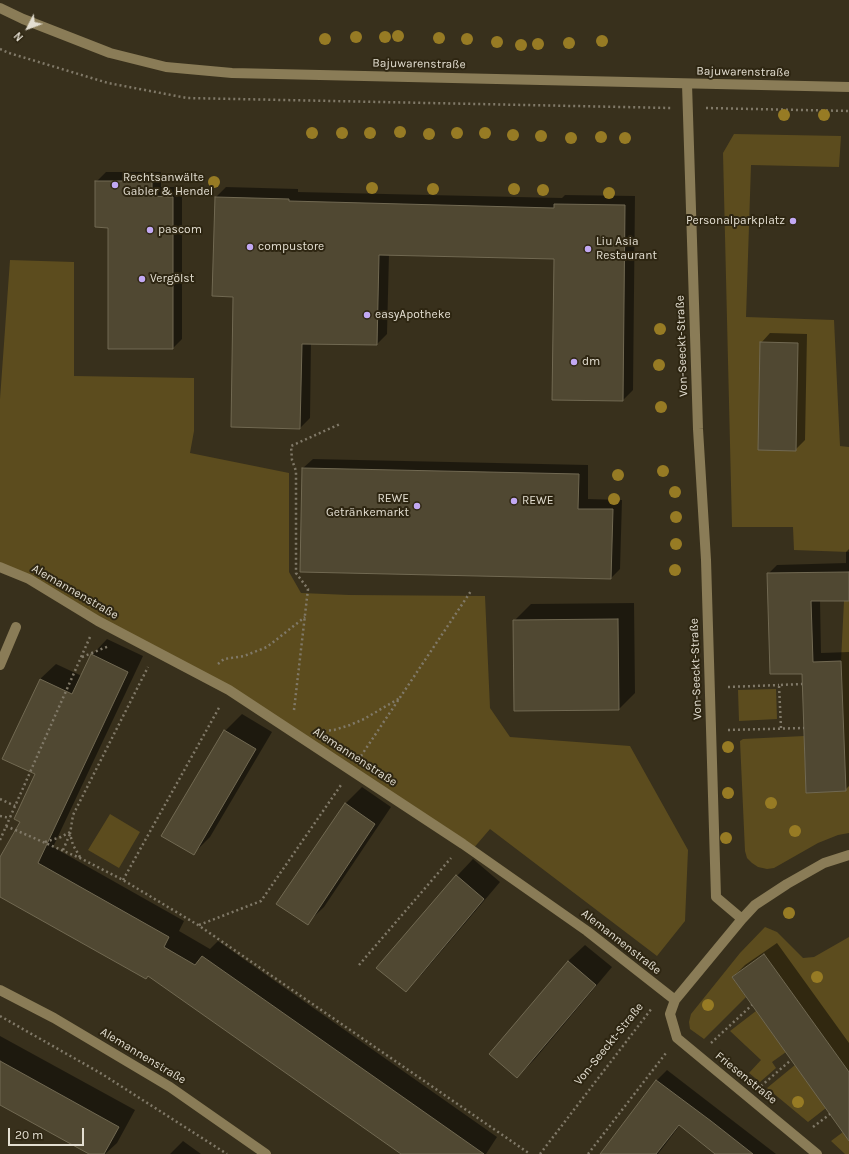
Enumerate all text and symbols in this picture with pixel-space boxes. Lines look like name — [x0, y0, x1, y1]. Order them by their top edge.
north arrow — [8, 8, 48, 48]
text: N — [11, 29, 26, 44]
street label: Bajuwarenstraße — [372, 56, 466, 72]
street label: Bajuwarenstraße — [696, 64, 790, 80]
place label: Rechtsanwälte Gabler & Hendel — [123, 171, 213, 199]
marker: Rechtsanwälte Gabler & Hendel — [110, 180, 120, 190]
place label: Personalparkplatz — [686, 214, 785, 228]
marker: Personalparkplatz — [788, 216, 798, 226]
place label: pascom — [158, 223, 202, 237]
marker: pascom — [145, 225, 155, 235]
place label: Liu Asia Restaurant — [596, 235, 657, 263]
place label: compustore — [258, 240, 324, 254]
marker: compustore — [245, 242, 255, 252]
marker: Liu Asia Restaurant — [583, 244, 593, 254]
place label: Vergölst — [150, 272, 194, 286]
marker: Vergölst — [137, 274, 147, 284]
street label: Von-Seeckt-Straße — [673, 295, 691, 397]
place label: easyApotheke — [375, 308, 451, 322]
marker: easyApotheke — [362, 310, 372, 320]
place label: dm — [582, 355, 600, 369]
marker: dm — [569, 357, 579, 367]
place label: REWE Getränkemarkt — [326, 492, 409, 520]
place label: REWE — [522, 494, 554, 508]
marker: REWE — [509, 496, 519, 506]
marker: REWE Getränkemarkt — [412, 501, 422, 511]
street label: Alemannenstraße — [29, 561, 121, 623]
street label: Von-Seeckt-Straße — [687, 618, 705, 720]
street label: Alemannenstraße — [310, 724, 400, 790]
street label: Alemannenstraße — [578, 906, 664, 978]
street label: Von-Seeckt-Straße — [571, 1000, 647, 1088]
street label: Alemannenstraße — [98, 1025, 188, 1087]
street label: Friesenstraße — [712, 1049, 780, 1107]
scale bar — [10, 1120, 86, 1146]
text: 20 m — [15, 1128, 43, 1142]

